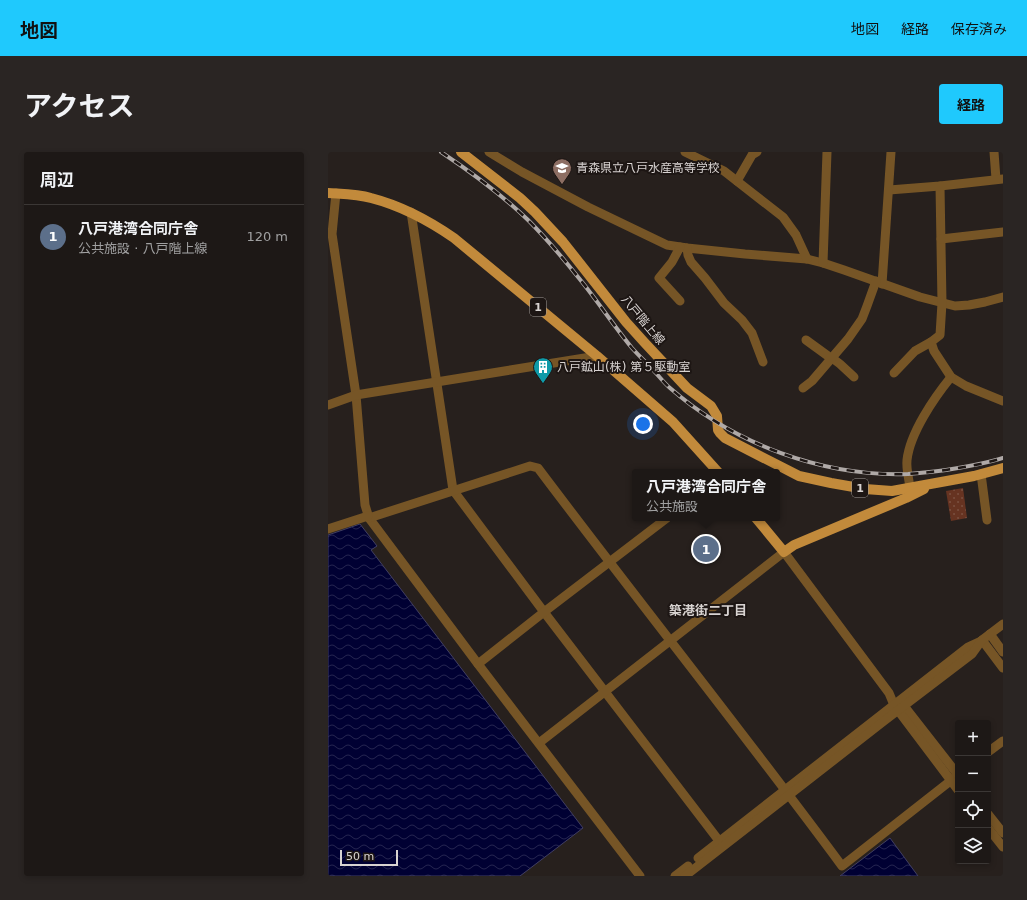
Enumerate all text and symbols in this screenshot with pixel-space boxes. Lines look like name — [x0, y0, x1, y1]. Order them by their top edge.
text: 地図 — [20, 19, 58, 41]
text: 地図 — [851, 21, 879, 37]
text: 経路 — [901, 21, 929, 37]
text: 保存済み — [951, 21, 1007, 37]
button: 経路 — [939, 84, 1003, 124]
text: アクセス — [24, 90, 135, 123]
school or university icon: 青森県立八戸水産高等学校 — [551, 157, 573, 185]
place label: 青森県立八戸水産高等学校 — [576, 161, 720, 175]
text: 周辺 — [40, 170, 74, 190]
text: 八戸港湾合同庁舎 — [78, 220, 198, 238]
text: 1 — [48, 229, 58, 244]
text: 120 m — [246, 229, 288, 244]
text: 公共施設 · 八戸階上線 — [78, 241, 207, 256]
street label: 八戸階上線 — [618, 293, 668, 347]
road number: 1 — [530, 298, 546, 316]
building icon: 八戸鉱山(株) 第５駆動室 — [532, 356, 554, 384]
place label: 八戸鉱山(株) 第５駆動室 — [557, 360, 690, 374]
your location — [633, 414, 653, 434]
popup — [632, 469, 780, 521]
text: 八戸港湾合同庁舎 — [646, 478, 766, 496]
road number: 1 — [852, 479, 868, 497]
text: 公共施設 — [646, 499, 698, 514]
pin: 1 — [693, 534, 719, 564]
district label: 築港街二丁目 — [669, 603, 747, 618]
map controls — [955, 720, 991, 864]
button: + — [955, 720, 991, 756]
button: − — [955, 756, 991, 792]
button: locate — [955, 792, 991, 828]
button: layers — [955, 828, 991, 864]
scale bar — [340, 848, 398, 867]
text: 50 m — [346, 850, 374, 863]

